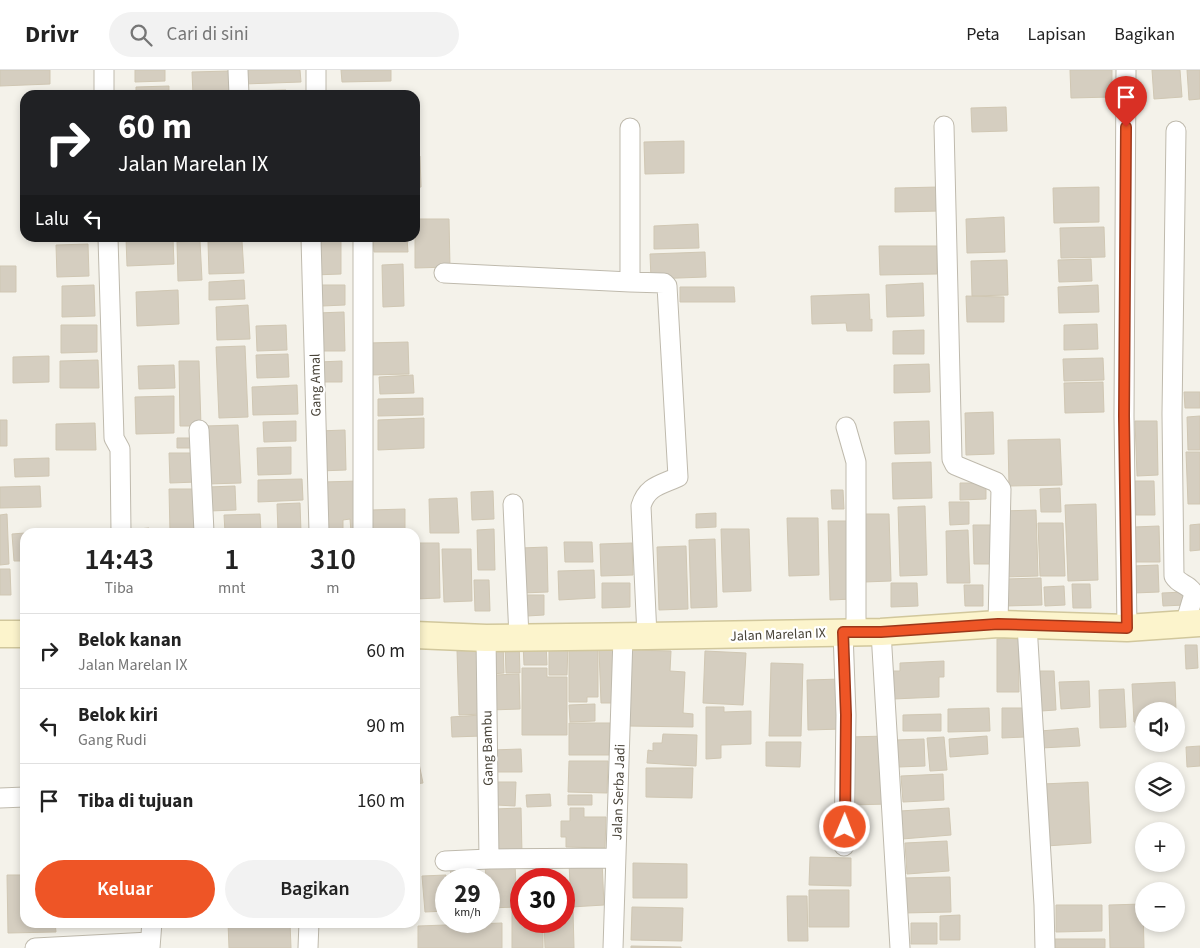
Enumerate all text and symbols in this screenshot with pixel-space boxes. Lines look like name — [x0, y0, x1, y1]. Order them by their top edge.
search box — [109, 12, 459, 57]
text: Drivr — [25, 17, 79, 52]
icon: search — [127, 21, 155, 49]
text: Cari di sini — [167, 21, 249, 48]
text: Peta — [966, 22, 999, 47]
text: Lapisan — [1027, 22, 1086, 47]
text: Bagikan — [1114, 22, 1175, 47]
pin — [1105, 76, 1147, 127]
icon: arrive — [1112, 83, 1140, 111]
text: 60 m — [118, 102, 192, 152]
icon: right — [35, 110, 100, 175]
text: Jalan Marelan IX — [118, 148, 268, 180]
icon: left — [79, 205, 107, 233]
text: Lalu — [35, 206, 69, 233]
street label: Gang Amal — [305, 353, 327, 417]
text: 14:43 — [84, 538, 154, 581]
text: 1 — [224, 538, 240, 581]
text: 310 — [310, 538, 356, 581]
text: Tiba — [104, 577, 134, 599]
text: mnt — [218, 577, 246, 599]
text: m — [326, 577, 339, 599]
street label: Jalan Marelan IX — [730, 623, 826, 647]
text: Belok kanan — [78, 627, 182, 654]
icon: right — [35, 637, 63, 665]
text: 60 m — [367, 638, 405, 665]
text: Jalan Marelan IX — [78, 654, 187, 676]
text: Belok kiri — [78, 702, 158, 729]
map controls — [1135, 702, 1185, 932]
button: sound — [1135, 702, 1185, 752]
street label: Gang Bambu — [477, 710, 499, 786]
icon: left — [35, 712, 63, 740]
text: 90 m — [367, 713, 405, 740]
text: Gang Rudi — [78, 729, 147, 751]
street label: Jalan Serba Jadi — [607, 743, 631, 841]
button: layers — [1135, 762, 1185, 812]
icon: arrive — [35, 787, 63, 815]
text: Tiba di tujuan — [78, 788, 193, 815]
text: 160 m — [357, 788, 405, 815]
position arrow — [818, 800, 870, 852]
button: + — [1135, 822, 1185, 872]
button: Keluar — [35, 860, 215, 918]
button: Bagikan — [225, 860, 405, 918]
speed limit sign: 30 — [510, 868, 575, 933]
text: 29 — [454, 876, 481, 912]
button: − — [1135, 882, 1185, 932]
text: km/h — [454, 904, 481, 921]

